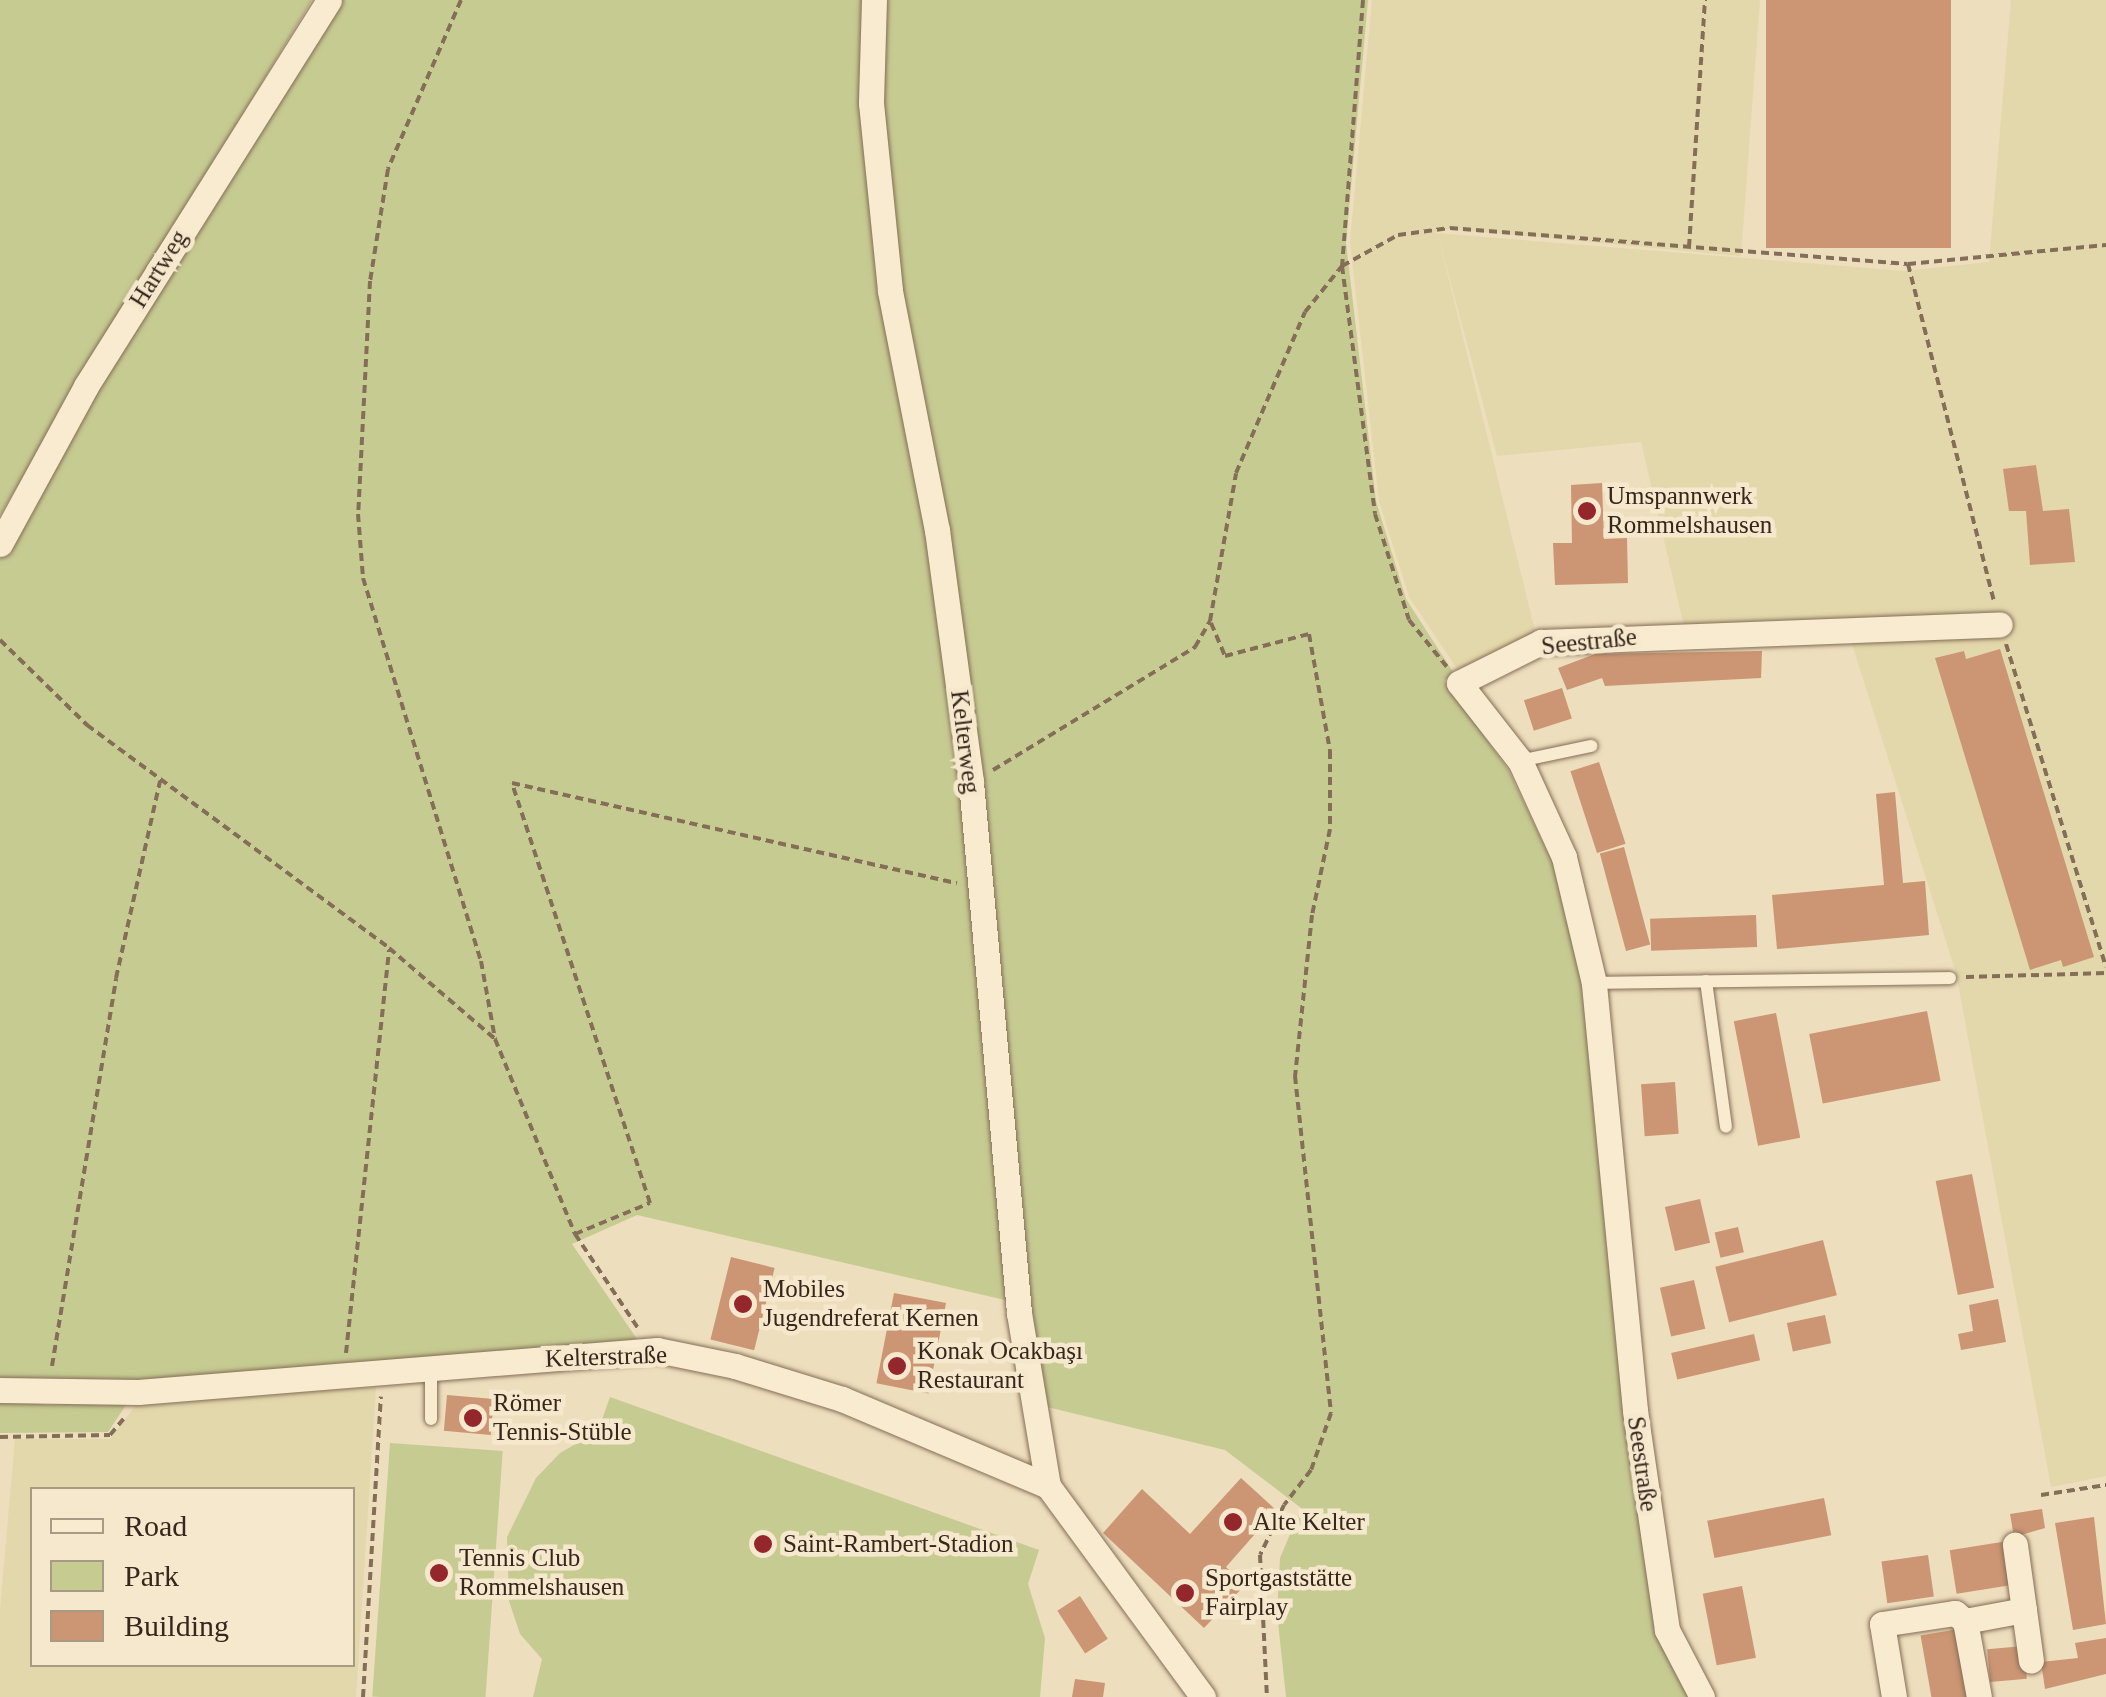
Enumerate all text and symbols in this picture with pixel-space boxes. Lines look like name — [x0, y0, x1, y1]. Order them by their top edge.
street label: Hartweg — [123, 225, 195, 313]
place label: Umspannwerk Rommelshausen — [1607, 482, 1772, 541]
marker: Umspannwerk Rommelshausen — [1576, 500, 1598, 522]
street label: Seestraße — [1540, 622, 1638, 662]
street label: Kelterweg — [944, 689, 986, 795]
place label: Mobiles Jugendreferat Kernen — [763, 1275, 979, 1334]
marker: Mobiles Jugendreferat Kernen — [732, 1293, 754, 1315]
place label: Konak Ocakbaşı Restaurant — [917, 1337, 1083, 1396]
street label: Kelterstraße — [544, 1340, 668, 1374]
marker: Konak Ocakbaşı Restaurant — [886, 1355, 908, 1377]
place label: Römer Tennis-Stüble — [493, 1389, 632, 1448]
marker: Römer Tennis-Stüble — [462, 1407, 484, 1429]
street label: Seestraße — [1620, 1414, 1664, 1514]
legend — [30, 1487, 355, 1667]
place label: Alte Kelter — [1253, 1507, 1365, 1537]
text: Road — [124, 1509, 187, 1542]
marker: Alte Kelter — [1222, 1511, 1244, 1533]
place label: Saint-Rambert-Stadion — [783, 1529, 1014, 1559]
marker: Saint-Rambert-Stadion — [752, 1533, 774, 1555]
place label: Tennis Club Rommelshausen — [459, 1544, 624, 1603]
text: Park — [124, 1559, 179, 1592]
marker: Tennis Club Rommelshausen — [428, 1562, 450, 1584]
place label: Sportgaststätte Fairplay — [1205, 1564, 1352, 1623]
marker: Sportgaststätte Fairplay — [1174, 1582, 1196, 1604]
text: Building — [124, 1609, 229, 1642]

